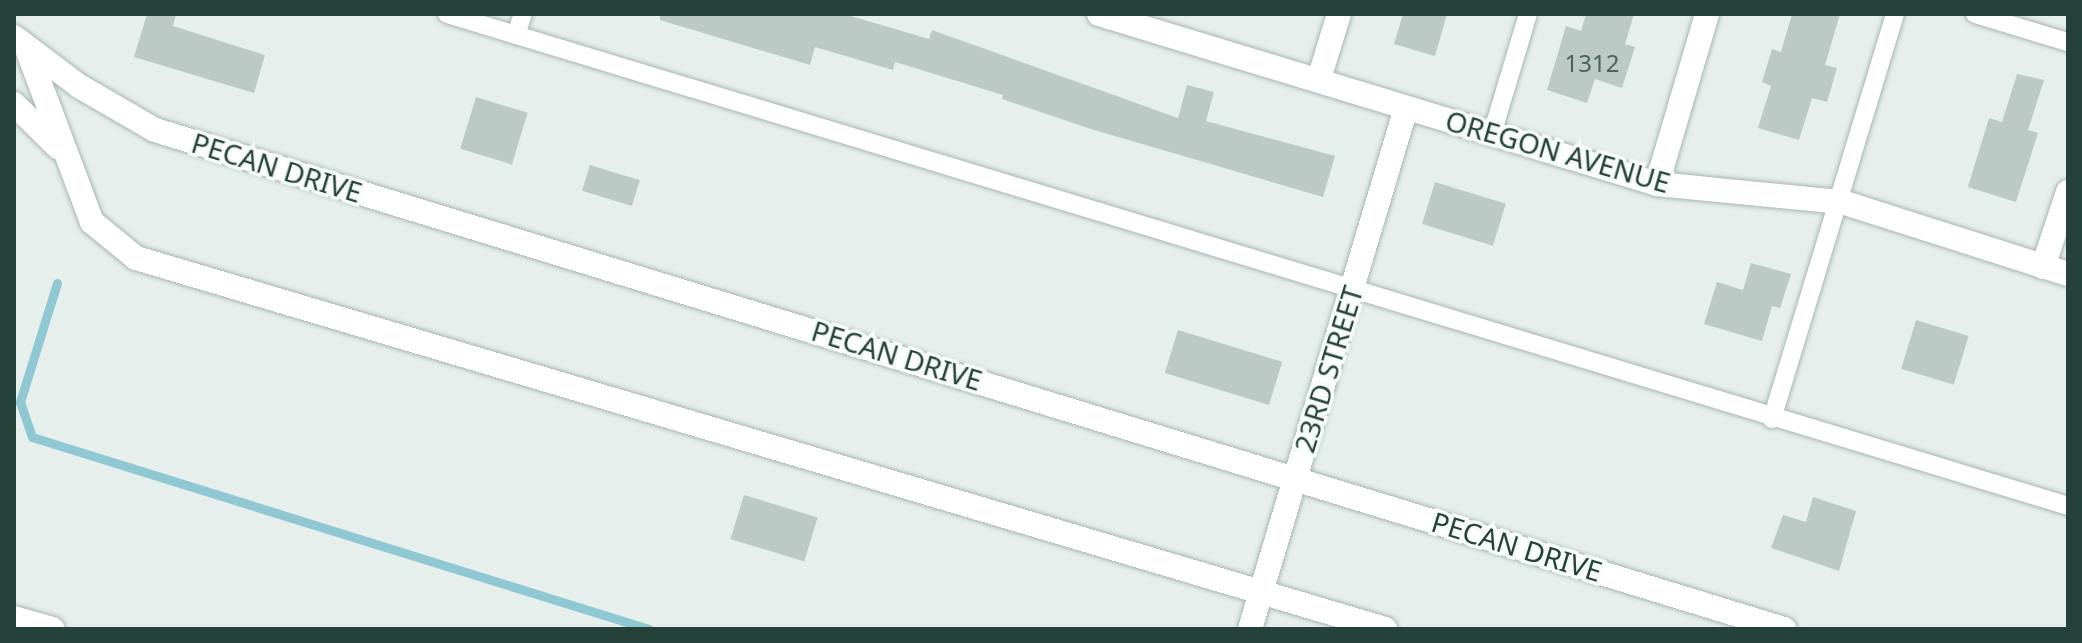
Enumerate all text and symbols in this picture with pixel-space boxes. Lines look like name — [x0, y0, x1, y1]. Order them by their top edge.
house number: 1312 — [1565, 49, 1619, 77]
street label: OREGON AVENUE — [1442, 103, 1674, 199]
street label: PECAN DRIVE — [188, 125, 366, 209]
street label: 23RD STREET — [1287, 282, 1369, 456]
street label: PECAN DRIVE — [808, 313, 986, 397]
street label: PECAN DRIVE — [1428, 504, 1606, 588]

